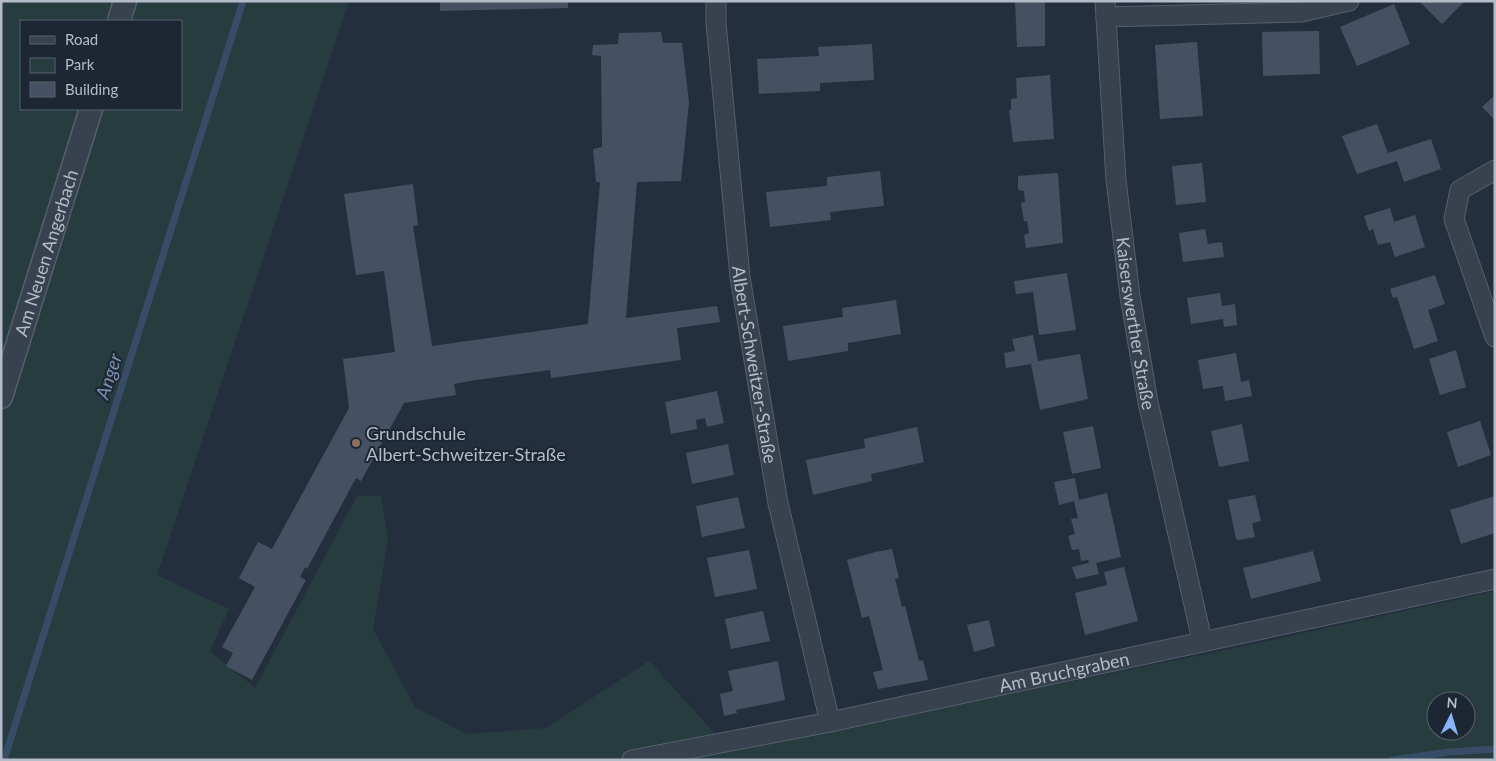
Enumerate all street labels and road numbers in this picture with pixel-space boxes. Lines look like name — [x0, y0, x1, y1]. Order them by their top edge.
street label: Am Neuen Angerbach — [10, 167, 82, 339]
street label: Kaiserswerther Straße — [1112, 236, 1160, 412]
street label: Albert-Schweitzer-Straße — [728, 265, 782, 465]
street label: Am Bruchgraben — [997, 647, 1131, 696]

